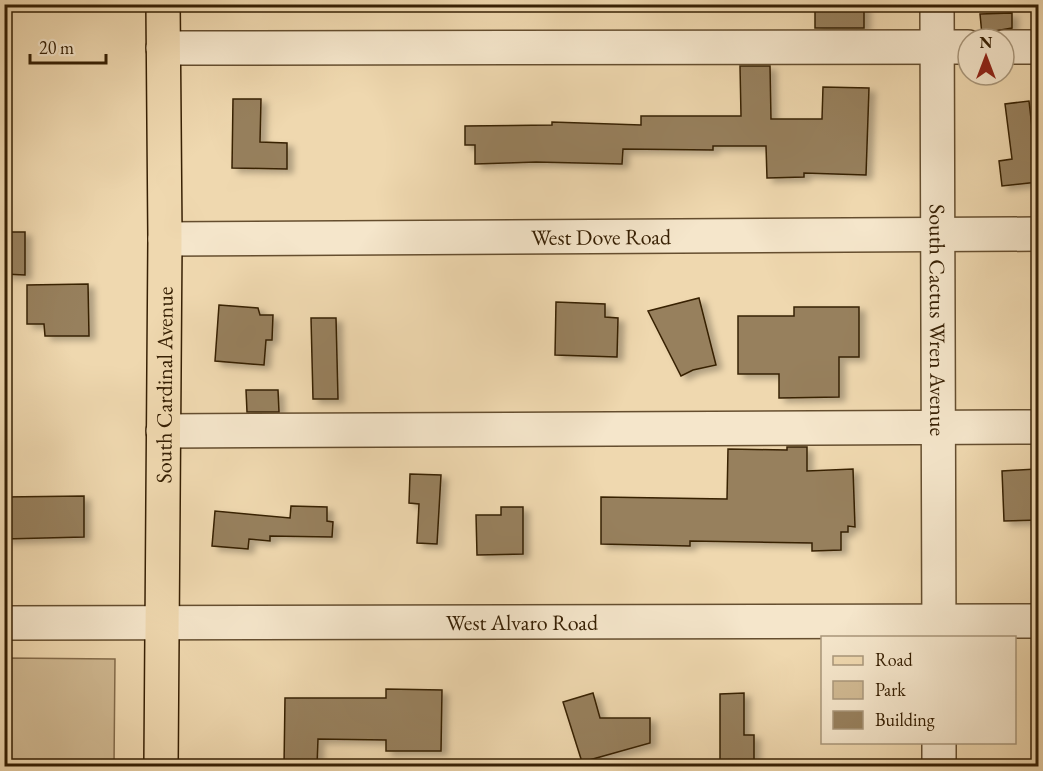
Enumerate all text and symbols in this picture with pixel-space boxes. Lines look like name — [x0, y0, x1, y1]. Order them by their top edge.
scale bar — [30, 27, 106, 65]
north arrow — [956, 27, 1016, 87]
text: N — [980, 32, 993, 53]
text: 20 m — [39, 36, 74, 59]
street label: South Cactus Wren Avenue — [923, 204, 952, 437]
street label: West Dove Road — [531, 222, 672, 252]
street label: South Cardinal Avenue — [149, 286, 180, 484]
street label: West Alvaro Road — [446, 608, 599, 637]
legend — [821, 636, 1016, 744]
text: Road — [875, 648, 914, 671]
text: Park — [875, 678, 906, 701]
text: Building — [875, 708, 935, 731]

